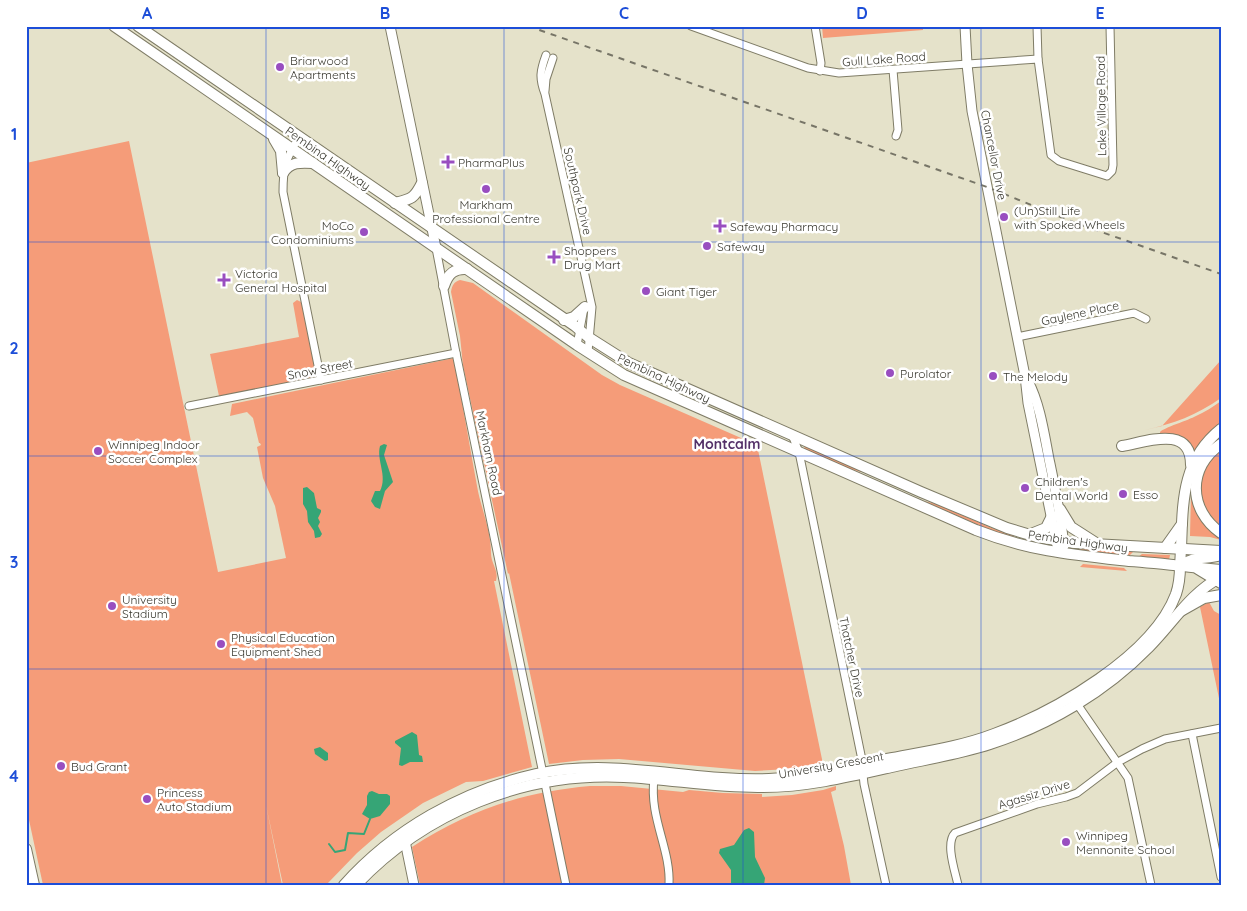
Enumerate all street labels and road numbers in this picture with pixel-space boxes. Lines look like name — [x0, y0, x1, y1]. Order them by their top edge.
street label: Gull Lake Road — [842, 49, 926, 69]
street label: Lake Village Road — [1093, 56, 1109, 156]
street label: Chancellor Drive — [978, 109, 1010, 201]
street label: Pembina Highway — [282, 123, 374, 193]
street label: Southpark Drive — [561, 146, 595, 236]
street label: Gaylene Place — [1040, 297, 1120, 329]
street label: Pembina Highway — [615, 350, 713, 406]
street label: Snow Street — [286, 355, 354, 383]
street label: Markham Road — [473, 409, 505, 497]
street label: Pembina Highway — [1027, 527, 1129, 555]
street label: Thatcher Drive — [836, 615, 868, 699]
street label: University Crescent — [777, 748, 885, 782]
street label: Agassiz Drive — [996, 776, 1072, 812]

